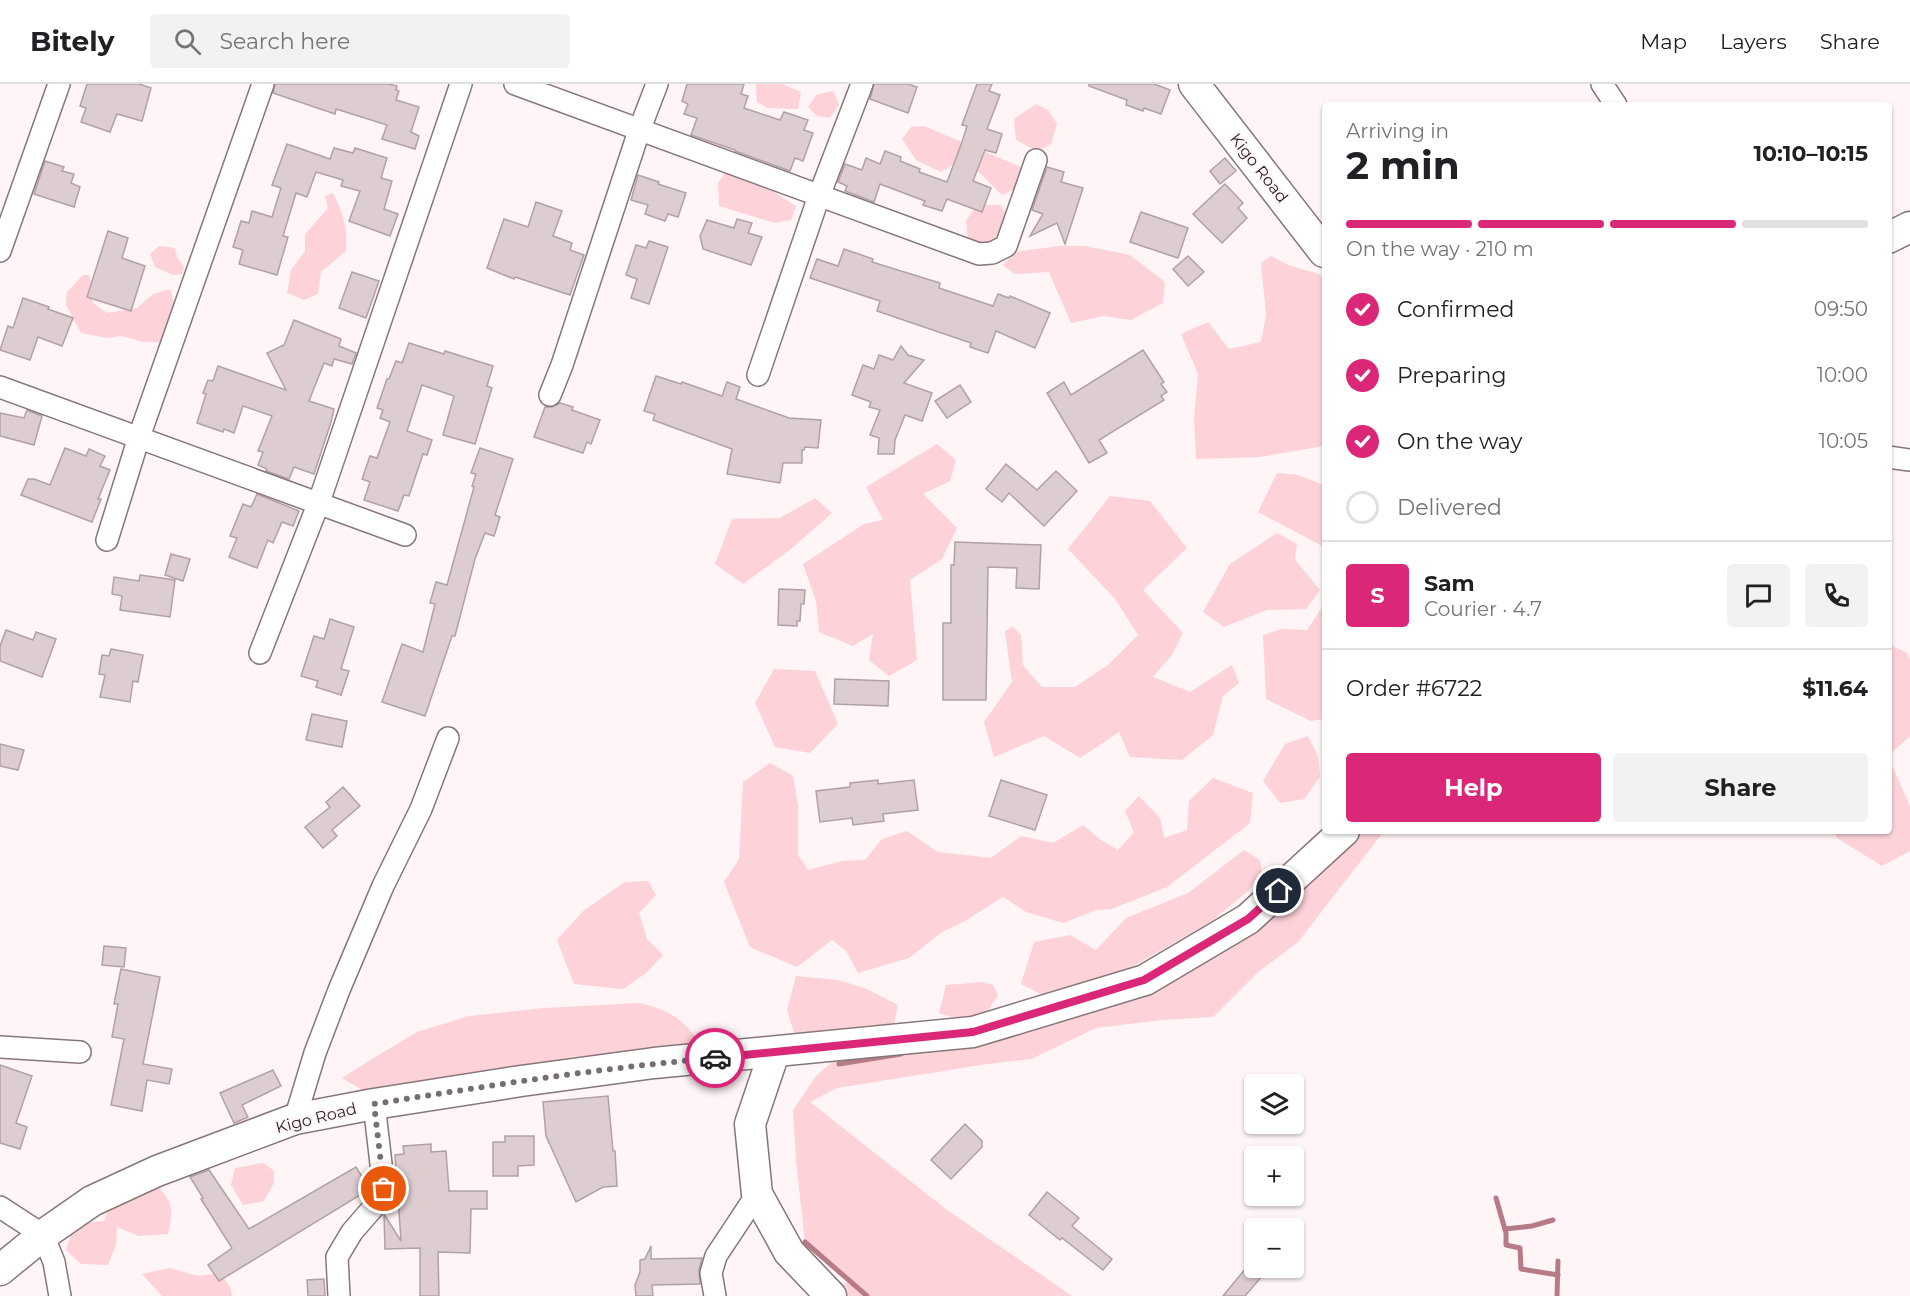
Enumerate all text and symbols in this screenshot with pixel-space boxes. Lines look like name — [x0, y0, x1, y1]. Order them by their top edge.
search box — [150, 14, 570, 68]
text: Bitely — [30, 24, 114, 58]
icon: search — [171, 25, 204, 58]
text: Search here — [219, 28, 350, 55]
text: Map — [1640, 29, 1687, 54]
text: Layers — [1720, 29, 1787, 54]
text: Share — [1820, 29, 1880, 54]
text: Arriving in — [1346, 119, 1449, 143]
street label: Kigo Road — [1226, 130, 1292, 206]
text: 10:10–10:15 — [1753, 140, 1868, 167]
text: 2 min — [1346, 141, 1460, 189]
text: On the way · 210 m — [1346, 237, 1534, 261]
icon: check — [1346, 293, 1379, 326]
text: Confirmed — [1397, 296, 1514, 323]
text: 09:50 — [1814, 297, 1868, 321]
icon: check — [1346, 359, 1379, 392]
text: Preparing — [1397, 362, 1506, 389]
text: 10:00 — [1817, 363, 1868, 387]
icon: check — [1346, 425, 1379, 458]
text: On the way — [1397, 428, 1522, 455]
text: 10:05 — [1819, 429, 1868, 453]
text: Delivered — [1397, 494, 1502, 521]
button: chat — [1727, 564, 1790, 627]
button: phone — [1805, 564, 1868, 627]
text: Sam — [1424, 570, 1475, 597]
text: S — [1370, 582, 1385, 609]
text: Courier · 4.7 — [1424, 597, 1542, 621]
text: Order #6722 — [1346, 675, 1482, 702]
text: $11.64 — [1802, 675, 1868, 702]
button: Help — [1346, 753, 1601, 822]
button: Share — [1613, 753, 1868, 822]
pin — [1253, 865, 1304, 916]
icon: home — [1262, 874, 1295, 907]
courier — [685, 1028, 745, 1088]
icon: car — [699, 1042, 732, 1075]
map controls — [1244, 1074, 1304, 1278]
button: layers — [1244, 1074, 1304, 1134]
street label: Kigo Road — [274, 1099, 358, 1137]
button: + — [1244, 1146, 1304, 1206]
pin — [358, 1163, 409, 1214]
icon: bag — [367, 1172, 400, 1205]
button: − — [1244, 1218, 1304, 1278]

